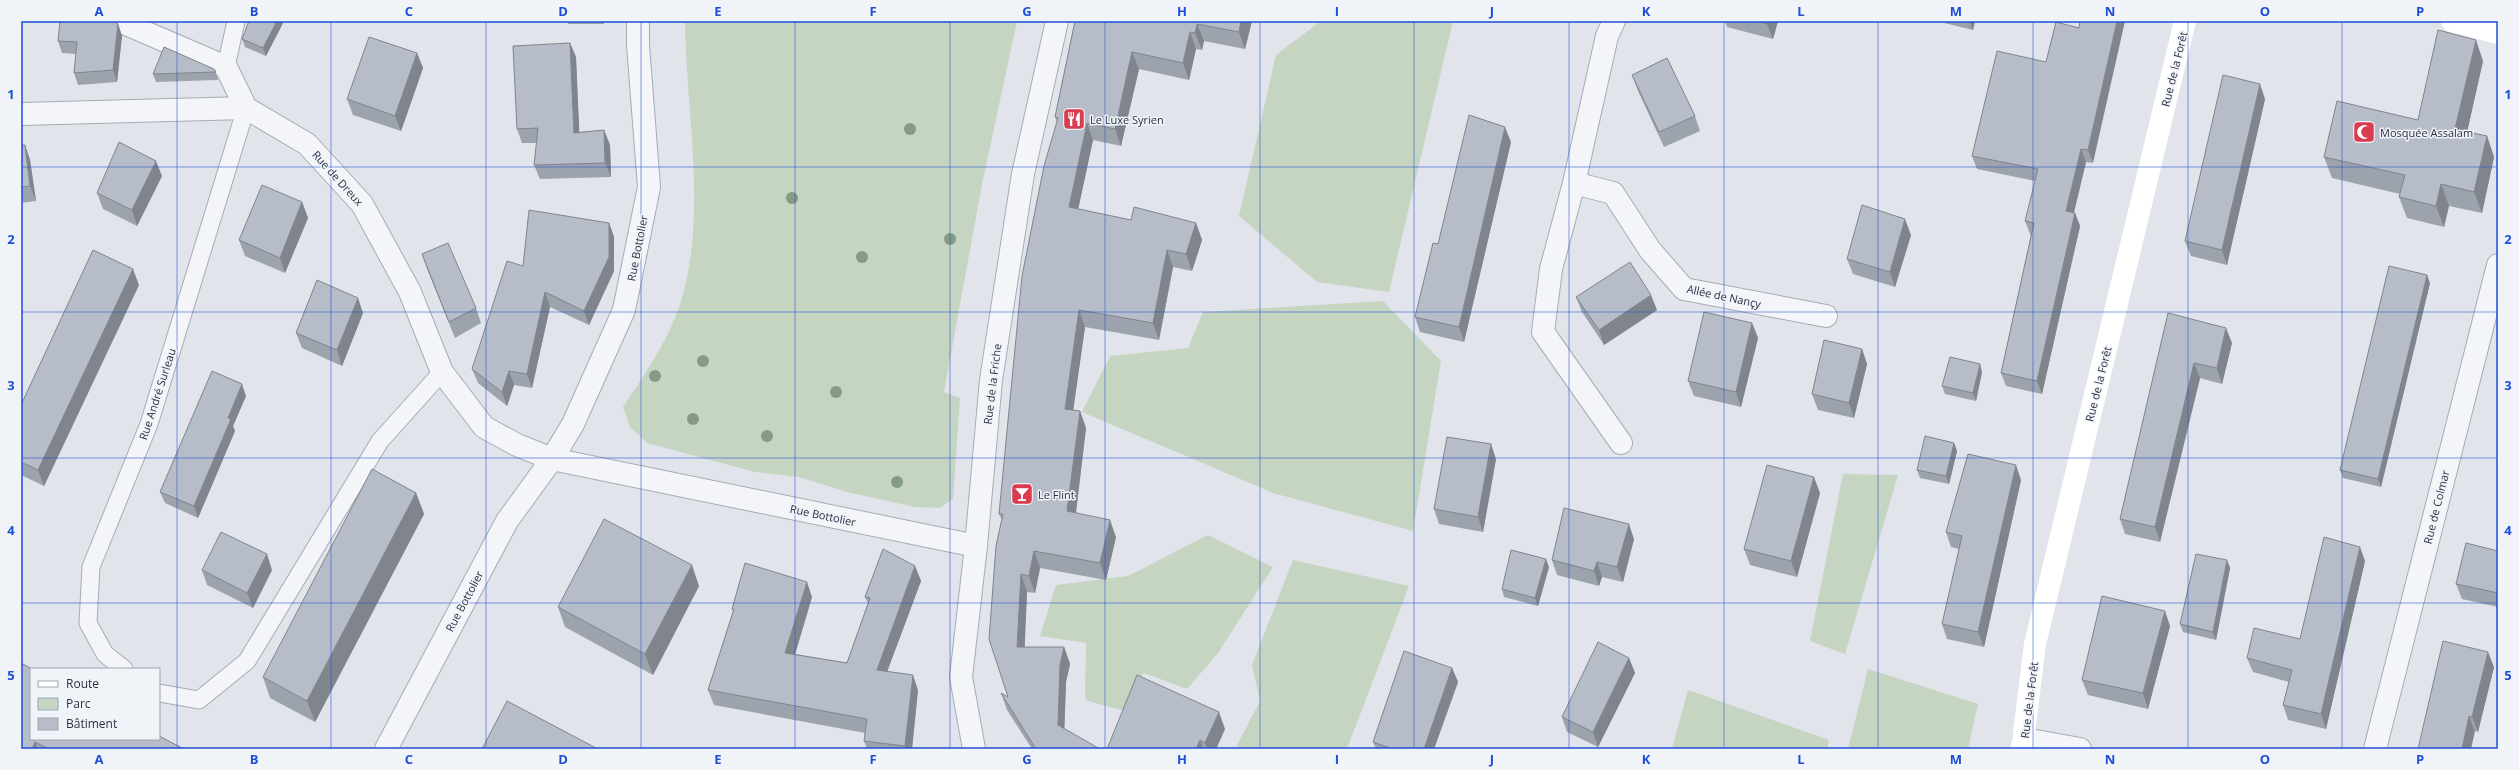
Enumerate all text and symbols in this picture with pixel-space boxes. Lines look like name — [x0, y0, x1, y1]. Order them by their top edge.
text: A — [95, 2, 104, 20]
text: B — [250, 2, 259, 20]
text: C — [405, 2, 413, 20]
text: D — [558, 2, 568, 20]
text: E — [714, 2, 722, 20]
text: F — [869, 2, 877, 20]
text: G — [1022, 2, 1032, 20]
text: H — [1177, 2, 1187, 20]
text: I — [1335, 2, 1339, 20]
text: J — [1489, 2, 1494, 20]
text: K — [1642, 2, 1651, 20]
text: L — [1797, 2, 1805, 20]
text: M — [1950, 2, 1962, 20]
text: N — [2105, 2, 2115, 20]
text: O — [2260, 2, 2270, 20]
text: P — [2416, 2, 2424, 20]
street label: Rue de la Forêt — [2157, 30, 2191, 108]
text: 1 — [7, 85, 15, 103]
text: 1 — [2504, 85, 2512, 103]
restaurant icon: Le Luxe Syrien — [1061, 106, 1087, 132]
place label: Le Luxe Syrien — [1090, 112, 1164, 127]
mosque icon: Mosquée Assalam — [2351, 119, 2377, 145]
place label: Mosquée Assalam — [2380, 125, 2473, 140]
street label: Rue de Dreux — [309, 147, 367, 209]
street label: Rue Bottolier — [623, 213, 651, 282]
text: 2 — [7, 230, 15, 248]
text: 2 — [2504, 230, 2512, 248]
street label: Allée de Nançy — [1686, 281, 1763, 311]
street label: Rue de la Friche — [980, 343, 1004, 425]
street label: Rue de la Forêt — [2081, 345, 2115, 423]
street label: Rue André Surleau — [135, 346, 179, 442]
text: 3 — [7, 376, 15, 394]
text: 3 — [2504, 376, 2512, 394]
street label: Rue de Colmar — [2420, 468, 2453, 545]
bar icon: Le Flint — [1009, 481, 1035, 507]
place label: Le Flint — [1038, 487, 1075, 502]
street label: Rue Bottolier — [789, 501, 858, 529]
text: 4 — [7, 521, 15, 539]
text: 4 — [2504, 521, 2512, 539]
street label: Rue Bottolier — [442, 567, 487, 634]
street label: Rue de la Forêt — [2017, 661, 2041, 739]
text: 5 — [7, 666, 15, 684]
text: 5 — [2504, 666, 2512, 684]
legend — [30, 668, 160, 740]
text: Route — [66, 675, 99, 692]
text: Parc — [66, 695, 91, 712]
text: Bâtiment — [66, 715, 117, 732]
text: A — [95, 750, 104, 768]
text: B — [250, 750, 259, 768]
text: C — [405, 750, 413, 768]
text: D — [558, 750, 568, 768]
text: E — [714, 750, 722, 768]
text: F — [869, 750, 877, 768]
text: G — [1022, 750, 1032, 768]
text: H — [1177, 750, 1187, 768]
text: I — [1335, 750, 1339, 768]
text: J — [1489, 750, 1494, 768]
text: K — [1642, 750, 1651, 768]
text: L — [1797, 750, 1805, 768]
text: M — [1950, 750, 1962, 768]
text: N — [2105, 750, 2115, 768]
text: O — [2260, 750, 2270, 768]
text: P — [2416, 750, 2424, 768]

